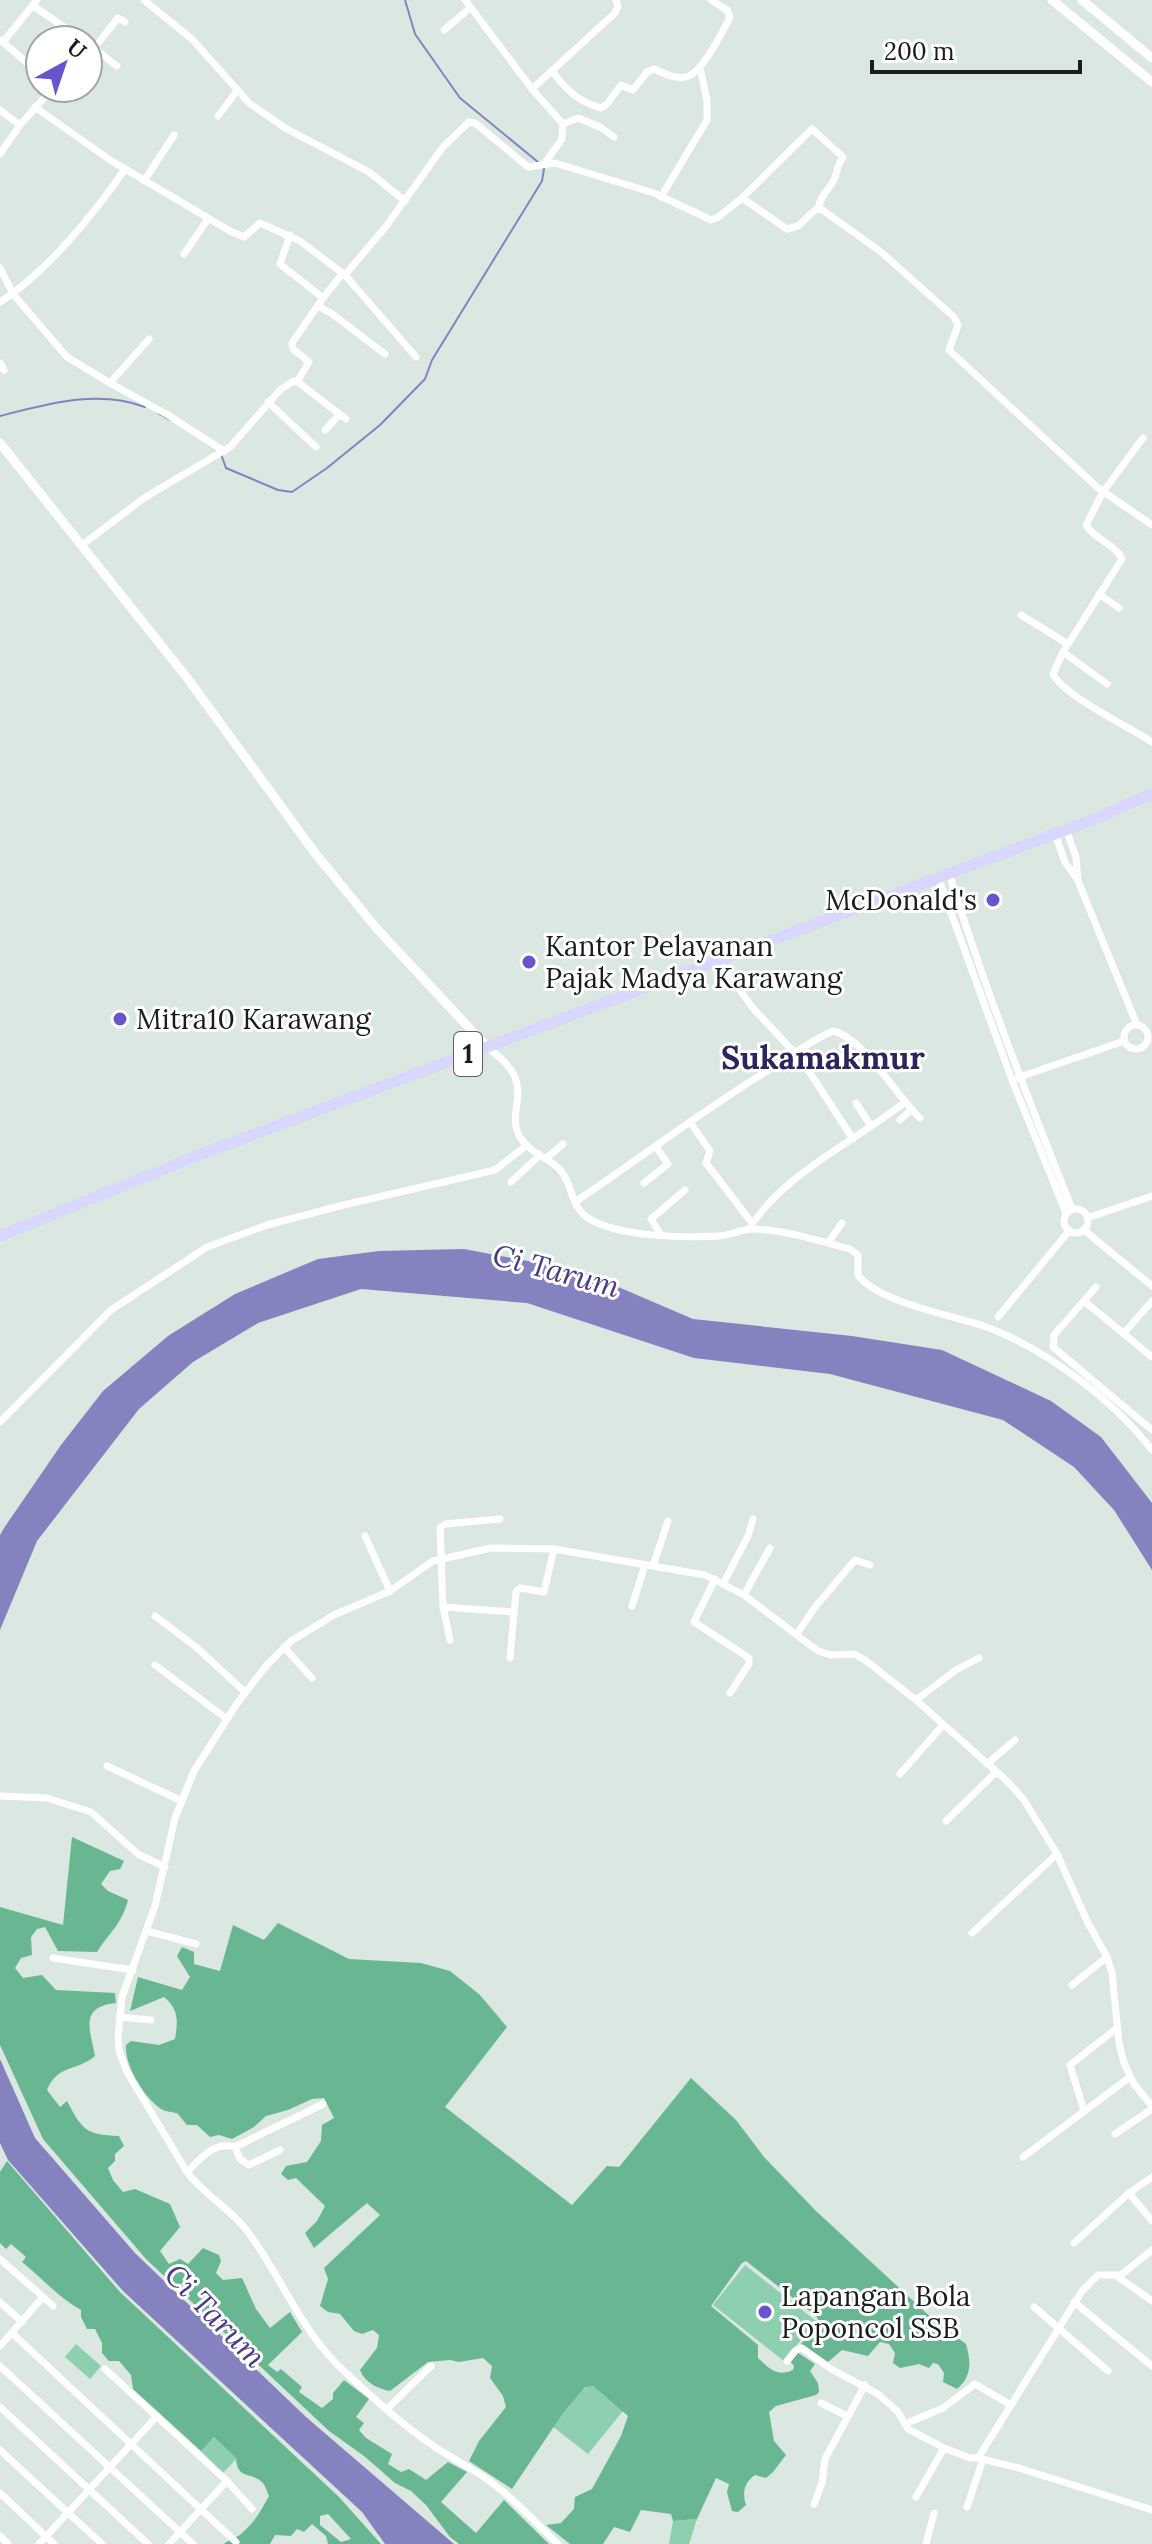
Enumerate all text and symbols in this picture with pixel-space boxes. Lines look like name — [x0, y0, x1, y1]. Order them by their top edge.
north arrow — [24, 24, 104, 104]
scale bar — [872, 24, 1080, 74]
text: U — [61, 33, 92, 65]
text: 200 m — [884, 36, 954, 67]
place label: McDonald's — [825, 882, 977, 918]
marker: McDonald's — [984, 891, 1002, 909]
place label: Kantor Pelayanan Pajak Madya Karawang — [545, 928, 843, 996]
marker: Kantor Pelayanan Pajak Madya Karawang — [520, 953, 538, 971]
place label: Mitra10 Karawang — [136, 1001, 371, 1037]
marker: Mitra10 Karawang — [111, 1010, 129, 1028]
road number: 1 — [454, 1032, 482, 1076]
district label: Sukamakmur — [721, 1037, 926, 1078]
water label: Ci Tarum — [489, 1235, 624, 1305]
water label: Ci Tarum — [157, 2255, 274, 2375]
place label: Lapangan Bola Poponcol SSB — [781, 2278, 971, 2346]
marker: Lapangan Bola Poponcol SSB — [756, 2303, 774, 2321]

